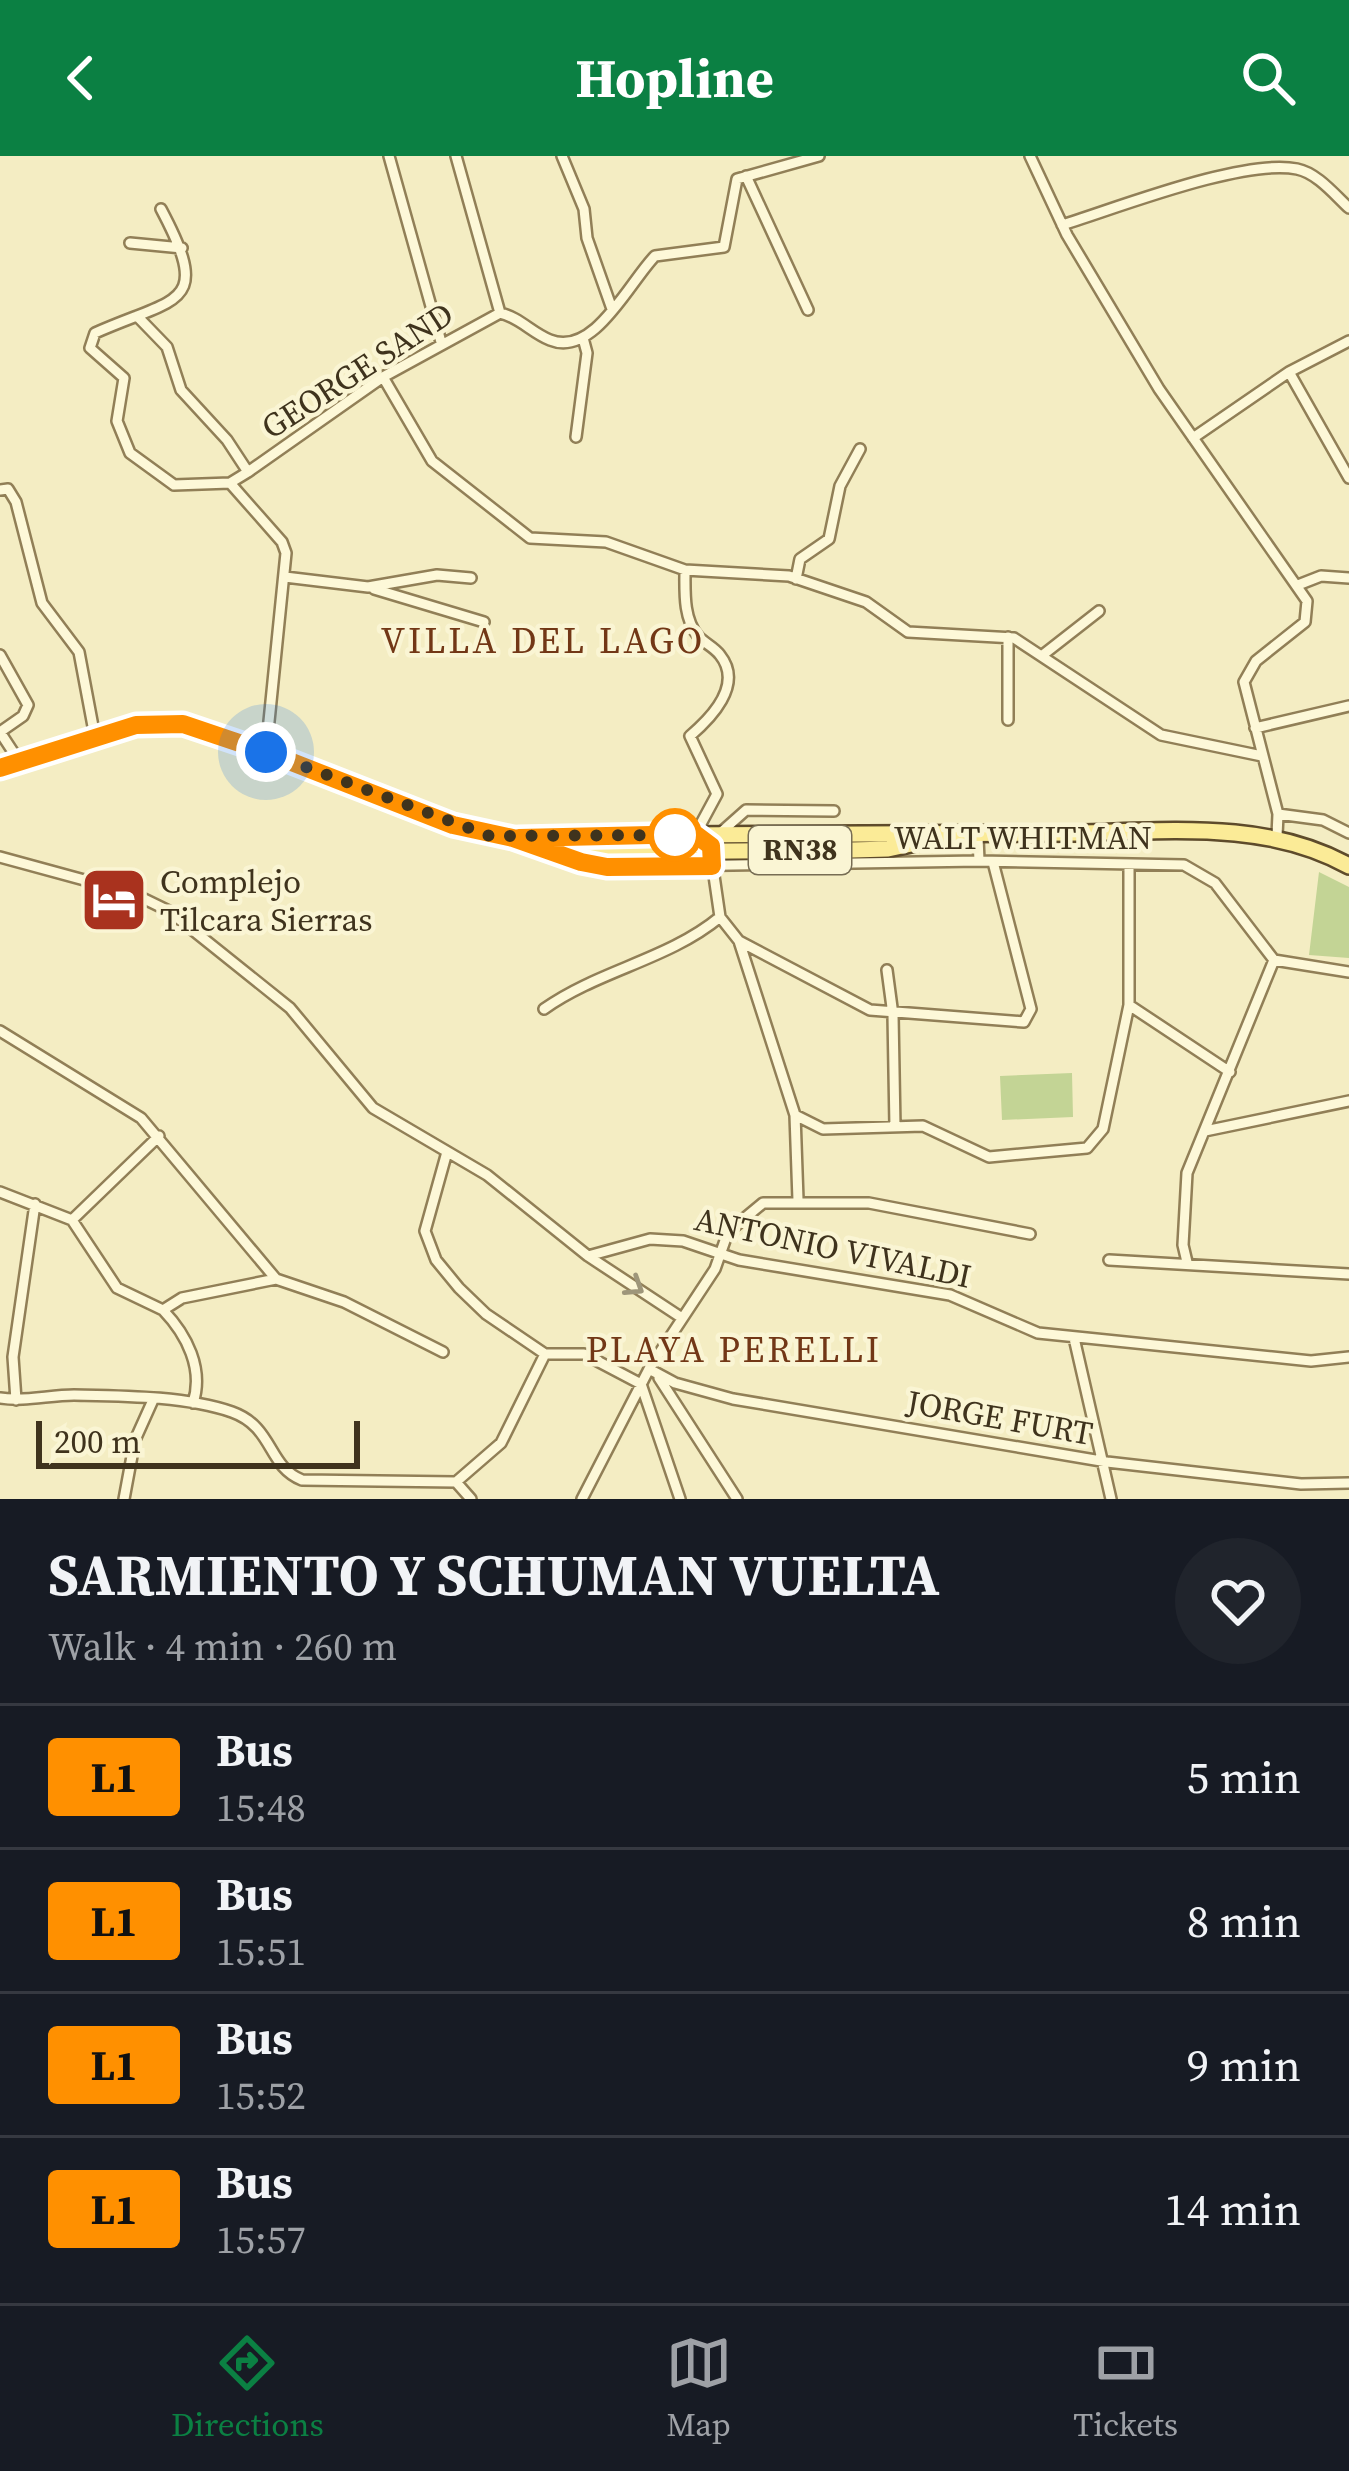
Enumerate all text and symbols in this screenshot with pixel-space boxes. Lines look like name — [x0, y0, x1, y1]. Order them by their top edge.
text: Hopline — [575, 41, 774, 115]
icon: back — [48, 45, 114, 111]
icon: search — [1235, 45, 1301, 111]
street label: GEORGE SAND — [253, 292, 462, 449]
district label: VILLA DEL LAGO — [381, 616, 705, 665]
your location — [236, 722, 296, 782]
unlabelled marker — [650, 810, 700, 860]
street label: WALT WHITMAN — [894, 815, 1152, 860]
road number: RN38 — [749, 826, 851, 874]
place label: Complejo Tilcara Sierras — [160, 859, 373, 942]
hotel icon: Complejo Tilcara Sierras — [79, 865, 149, 935]
street label: ANTONIO VIVALDI — [690, 1196, 975, 1299]
one-way arrow — [621, 1272, 643, 1294]
district label: PLAYA PERELLI — [586, 1325, 882, 1374]
street label: JORGE FURT — [902, 1379, 1096, 1456]
scale bar — [36, 1415, 360, 1468]
text: 200 m — [54, 1419, 141, 1464]
text: SARMIENTO Y SCHUMAN VUELTA — [48, 1536, 940, 1614]
button: heart — [1175, 1538, 1301, 1664]
text: Walk · 4 min · 260 m — [48, 1620, 397, 1673]
text: Bus — [216, 1719, 293, 1781]
text: 5 min — [1187, 1746, 1301, 1808]
text: L1 — [90, 1748, 138, 1806]
text: 15:48 — [216, 1781, 306, 1834]
text: Bus — [216, 1863, 293, 1925]
text: 8 min — [1187, 1890, 1301, 1952]
text: L1 — [90, 1892, 138, 1950]
text: 15:51 — [216, 1925, 306, 1978]
text: Bus — [216, 2007, 293, 2069]
text: 9 min — [1187, 2034, 1301, 2096]
text: L1 — [90, 2036, 138, 2094]
text: 15:52 — [216, 2069, 306, 2122]
text: Bus — [216, 2151, 293, 2213]
text: 14 min — [1164, 2178, 1301, 2240]
text: L1 — [90, 2180, 138, 2238]
text: 15:57 — [216, 2213, 306, 2266]
tab: Directions — [171, 2330, 324, 2447]
tab: Map — [666, 2330, 732, 2447]
tab: Tickets — [1073, 2330, 1178, 2447]

